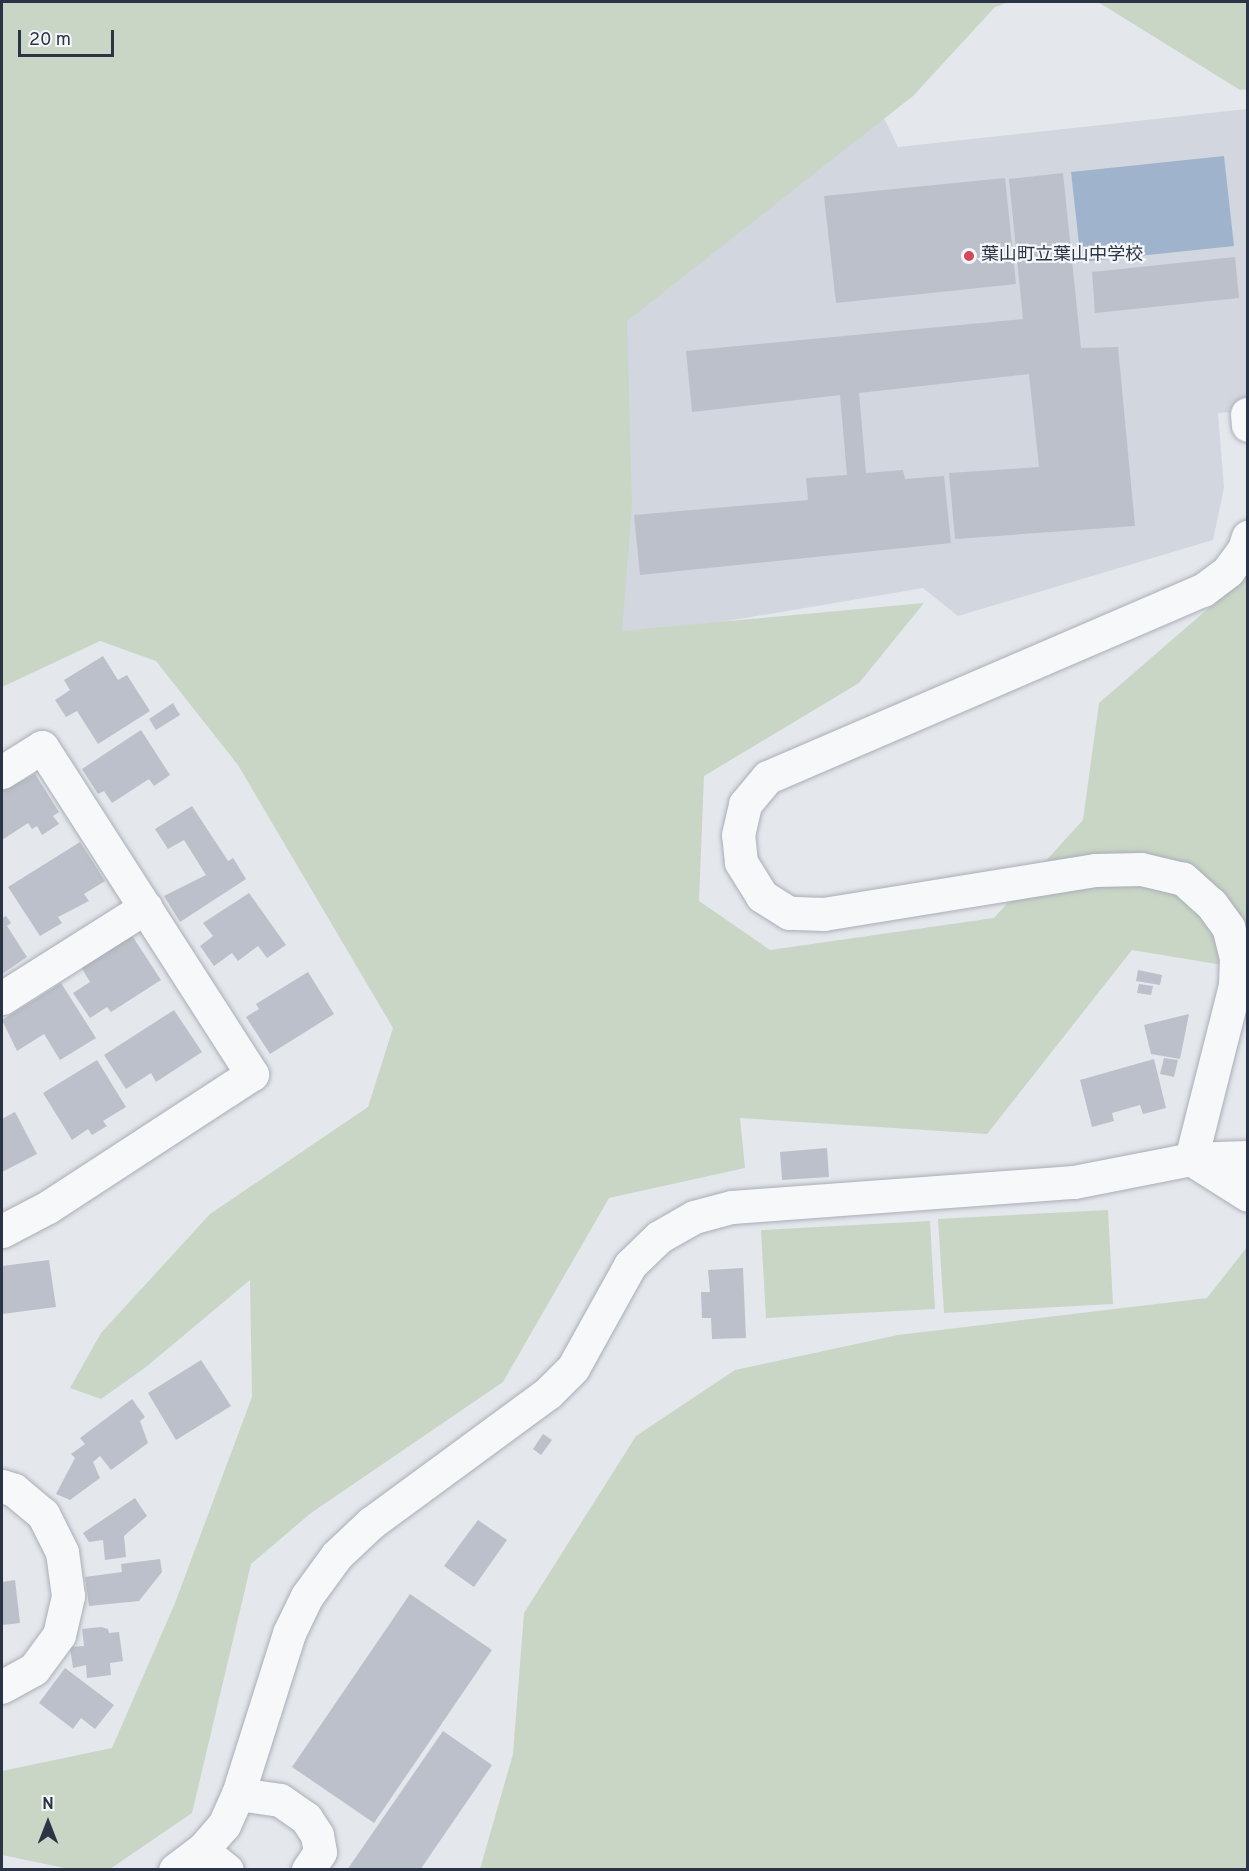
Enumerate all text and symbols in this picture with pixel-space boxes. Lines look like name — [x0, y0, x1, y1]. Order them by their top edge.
scale bar — [21, 18, 117, 56]
text: 20 m — [29, 29, 71, 52]
place label: 葉山町立葉山中学校 — [981, 245, 1143, 267]
marker: 葉山町立葉山中学校 — [962, 249, 976, 263]
north arrow — [18, 1793, 78, 1853]
text: N — [42, 1795, 54, 1815]

